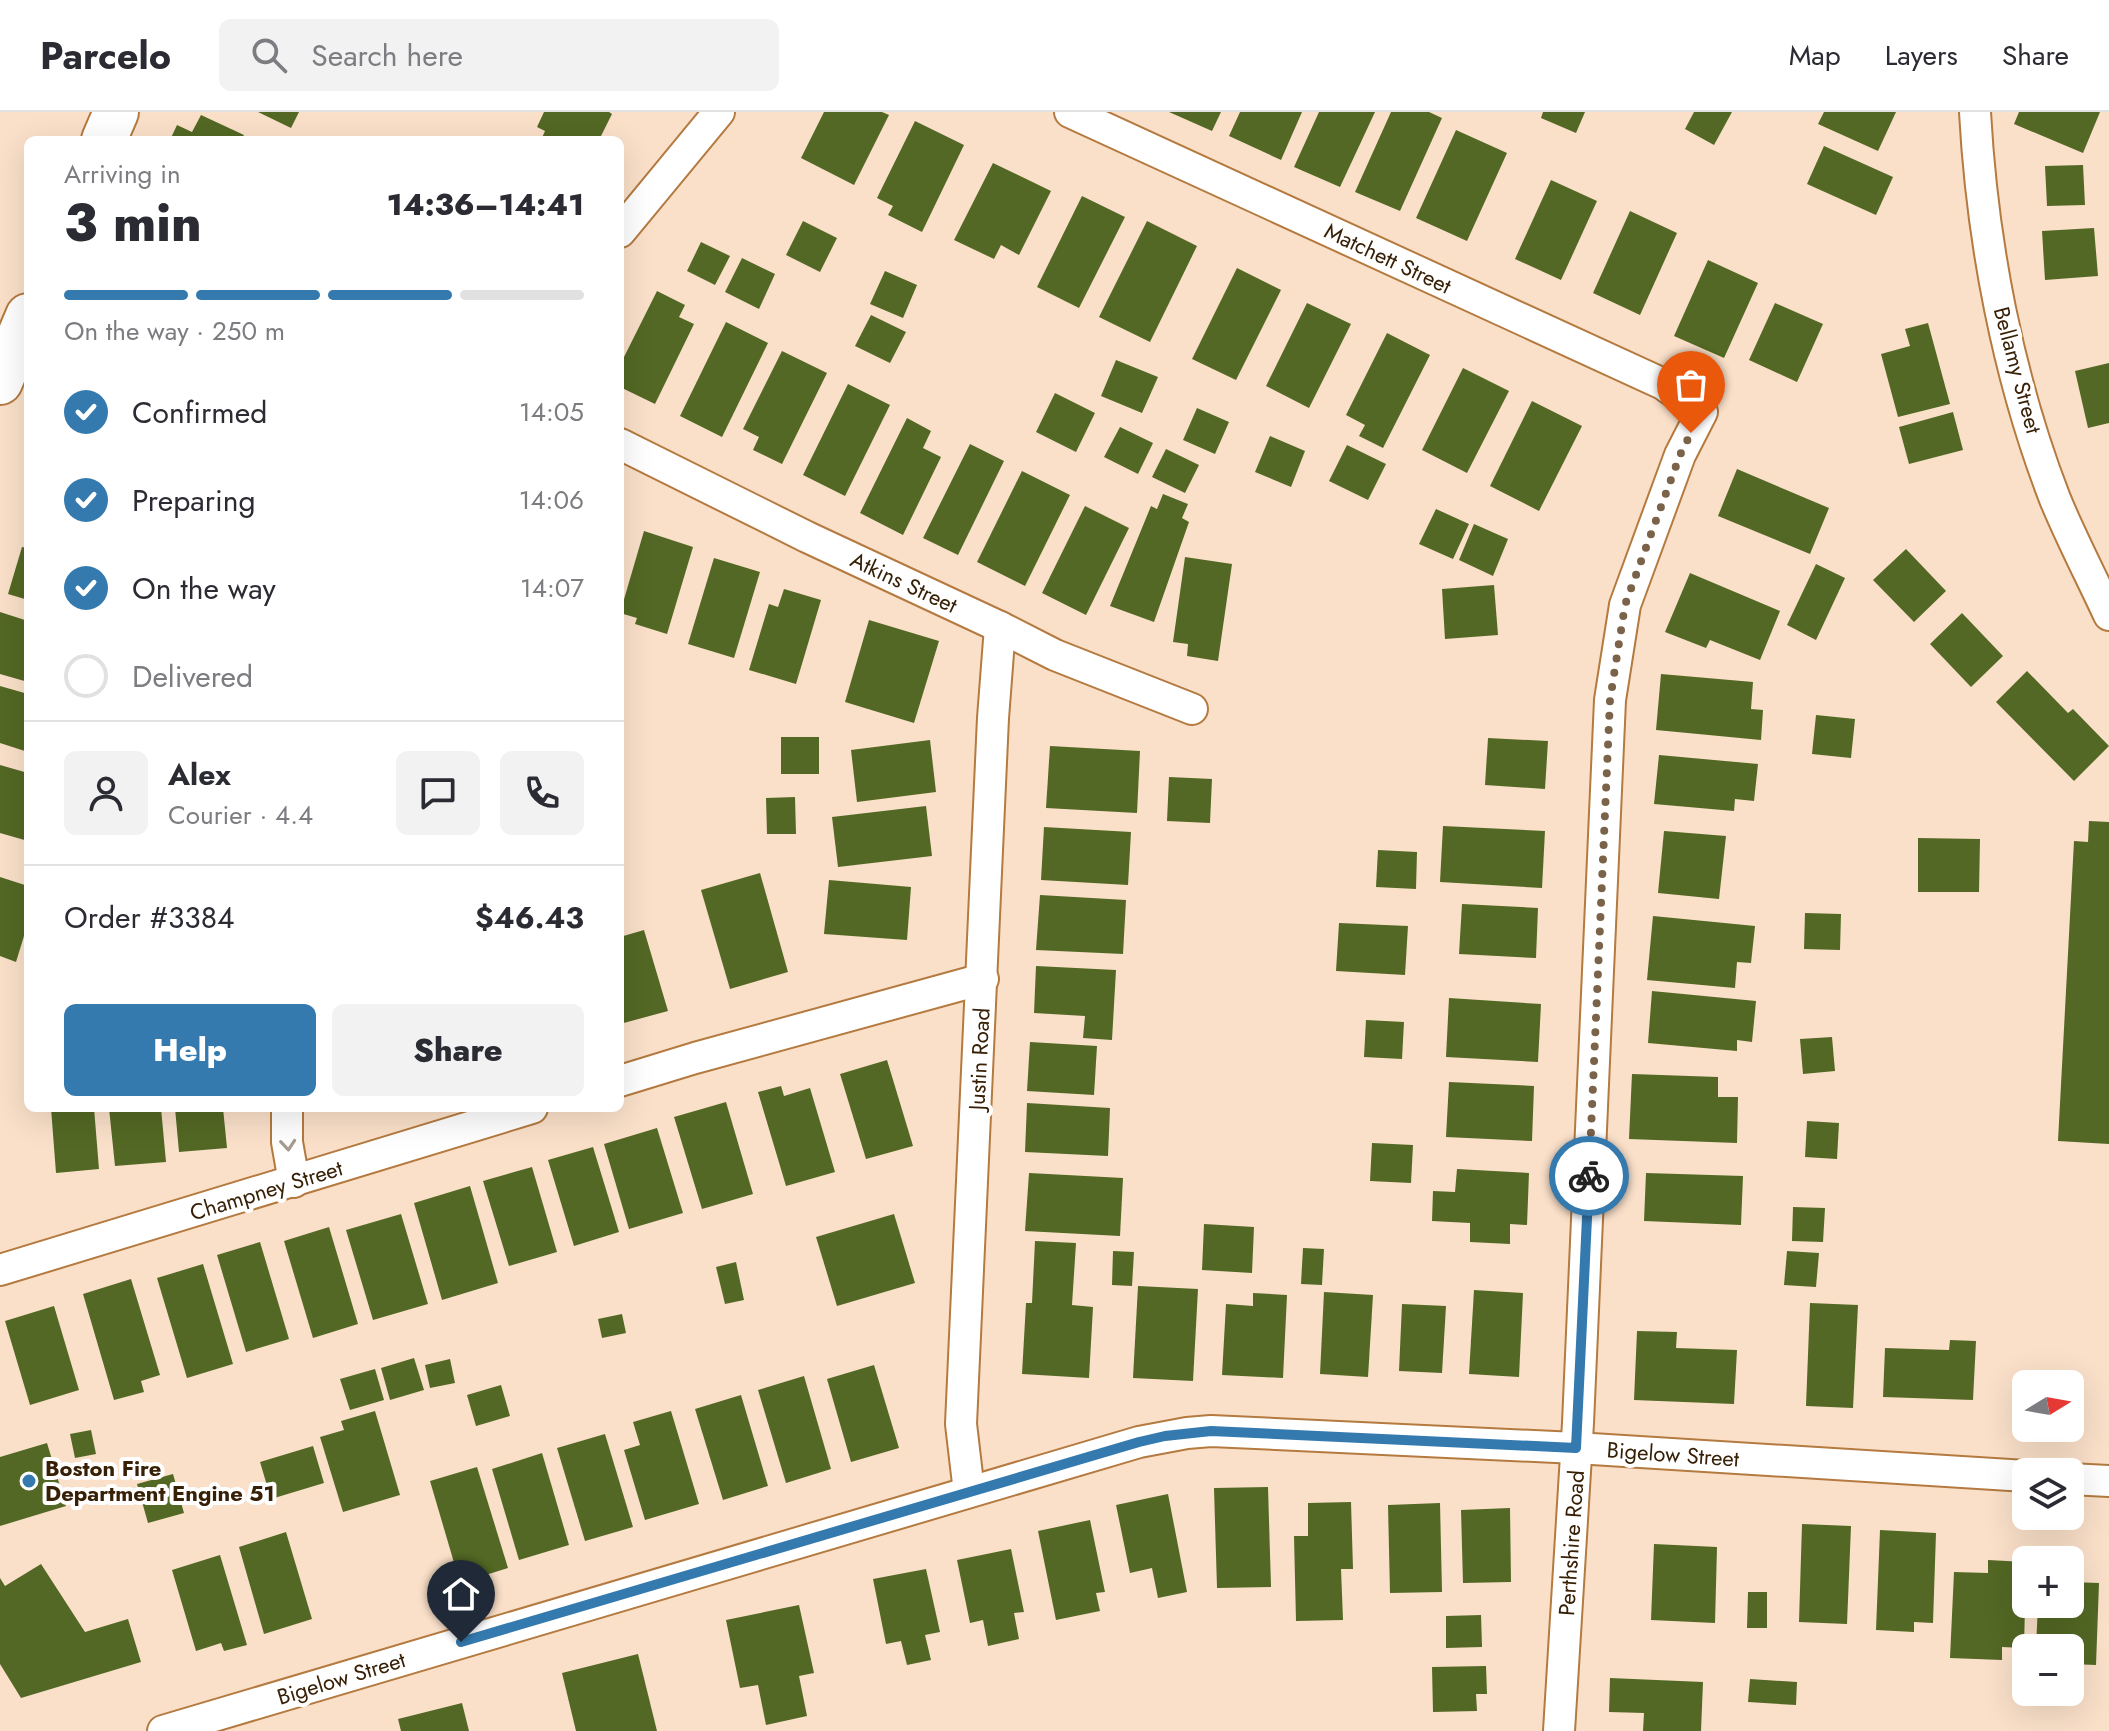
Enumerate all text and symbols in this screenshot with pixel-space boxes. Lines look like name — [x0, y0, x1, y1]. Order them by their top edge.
search box — [219, 19, 779, 91]
text: Parcelo — [40, 28, 171, 83]
icon: search — [247, 33, 291, 77]
text: Search here — [311, 34, 463, 77]
text: Map — [1789, 35, 1841, 76]
text: Layers — [1885, 35, 1958, 76]
text: Share — [2002, 35, 2069, 76]
text: Arriving in — [64, 155, 181, 193]
text: 14:36–14:41 — [387, 183, 584, 226]
text: 3 min — [64, 185, 202, 261]
street label: Matchett Street — [1319, 215, 1457, 302]
street label: Bellamy Street — [1986, 303, 2050, 438]
text: On the way · 250 m — [64, 312, 285, 350]
pin — [1657, 351, 1725, 433]
icon: bag — [1669, 363, 1713, 407]
icon: check — [64, 390, 108, 434]
text: Confirmed — [132, 391, 267, 434]
text: 14:05 — [519, 393, 584, 431]
icon: check — [64, 478, 108, 522]
text: Preparing — [132, 479, 256, 522]
text: 14:06 — [519, 481, 584, 519]
street label: Atkins Street — [845, 543, 963, 621]
icon: check — [64, 566, 108, 610]
text: On the way — [132, 567, 276, 610]
text: 14:07 — [520, 569, 584, 607]
text: Delivered — [132, 655, 253, 698]
button: person — [64, 751, 148, 835]
button: chat — [396, 751, 480, 835]
button: phone — [500, 751, 584, 835]
text: Alex — [168, 753, 231, 796]
text: Courier · 4.4 — [168, 796, 313, 834]
text: Order #3384 — [64, 896, 235, 939]
text: $46.43 — [475, 896, 584, 939]
button: Help — [64, 1004, 316, 1096]
button: Share — [332, 1004, 584, 1096]
street label: Justin Road — [960, 1007, 998, 1114]
courier — [1549, 1136, 1629, 1216]
one-way arrow — [279, 1139, 296, 1152]
street label: Champney Street — [186, 1151, 347, 1228]
icon: bike — [1567, 1154, 1611, 1198]
north arrow — [2012, 1370, 2084, 1442]
map controls — [2012, 1370, 2084, 1706]
street label: Bigelow Street — [1606, 1433, 1741, 1475]
place label: Boston Fire Department Engine 51 — [45, 1452, 275, 1509]
button: layers — [2012, 1458, 2084, 1530]
street label: Perthshire Road — [1550, 1469, 1592, 1617]
marker: Boston Fire Department Engine 51 — [20, 1472, 38, 1490]
button: + — [2012, 1546, 2084, 1618]
pin — [427, 1560, 495, 1642]
icon: home — [439, 1572, 483, 1616]
button: − — [2012, 1634, 2084, 1706]
street label: Bigelow Street — [273, 1643, 410, 1713]

